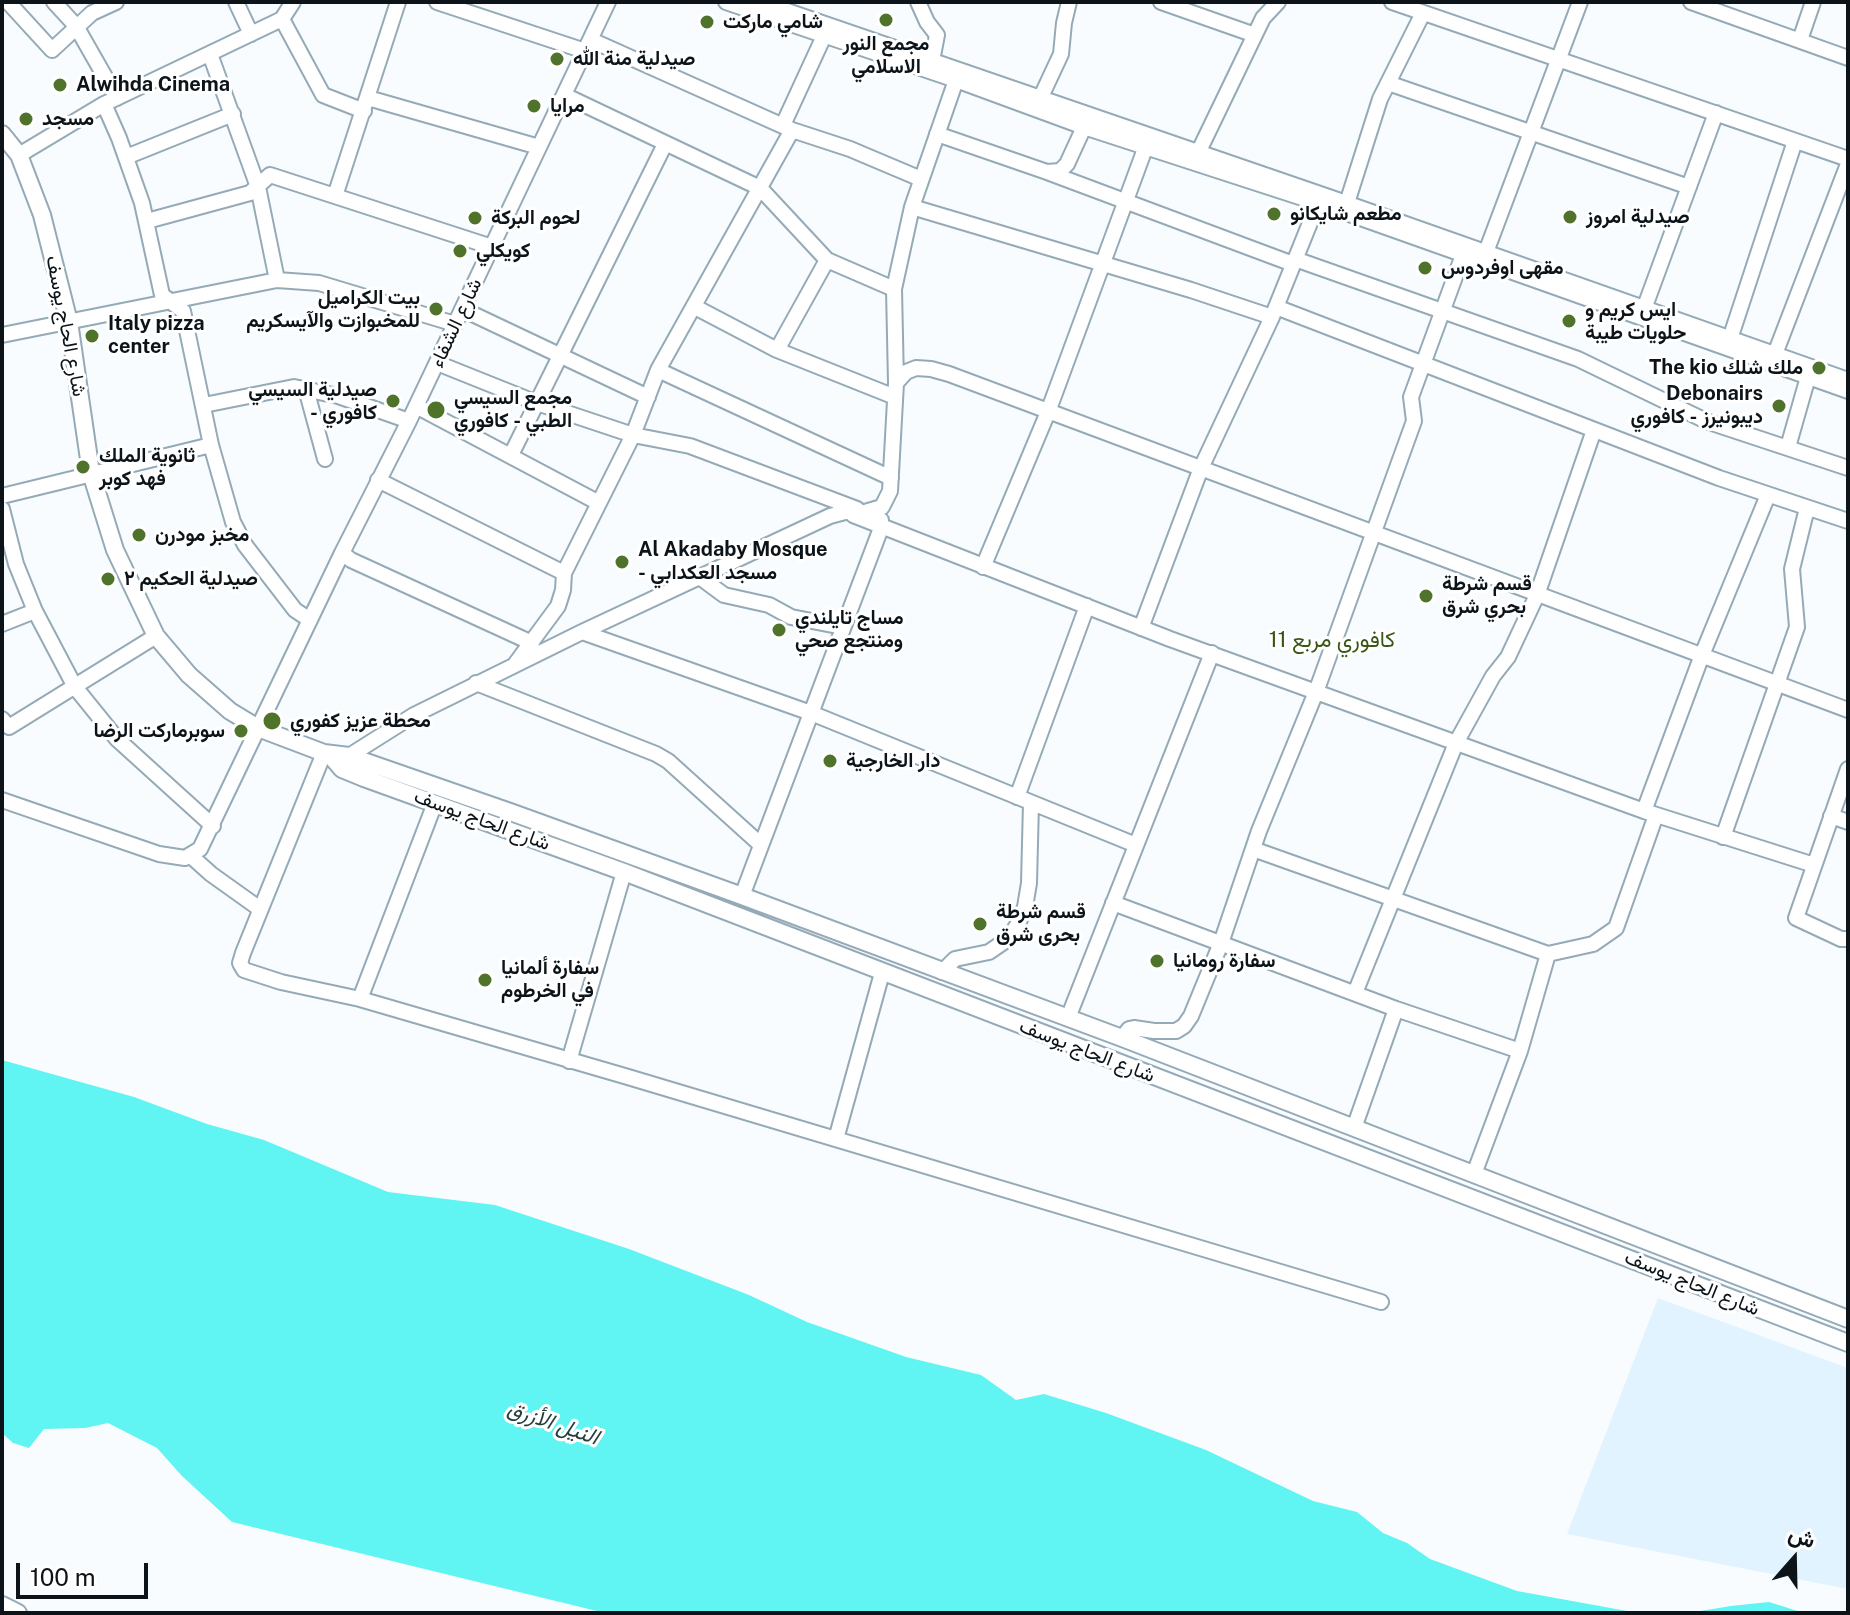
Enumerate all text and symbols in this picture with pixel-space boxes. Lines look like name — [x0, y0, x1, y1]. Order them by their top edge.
place label: شامي ماركت — [723, 10, 823, 34]
marker: مجمع النور الاسلامي — [877, 11, 895, 29]
marker: شامي ماركت — [698, 13, 716, 31]
place label: مجمع النور الاسلامي — [843, 32, 929, 79]
place label: صيدلية منة الله — [573, 47, 695, 71]
marker: صيدلية منة الله — [548, 50, 566, 68]
place label: Alwihda Cinema — [76, 73, 230, 97]
marker: Alwihda Cinema — [51, 76, 69, 94]
place label: مرايا — [550, 94, 585, 118]
marker: مرايا — [525, 97, 543, 115]
place label: مسجد — [42, 107, 94, 131]
marker: مسجد — [17, 110, 35, 128]
place label: مطعم شايكانو — [1290, 202, 1402, 226]
marker: مطعم شايكانو — [1265, 205, 1283, 223]
place label: صيدلية امروز — [1586, 205, 1690, 229]
place label: لحوم البركة — [491, 206, 580, 230]
marker: صيدلية امروز — [1561, 208, 1579, 226]
marker: لحوم البركة — [466, 209, 484, 227]
place label: كويكلي — [476, 239, 530, 263]
marker: كويكلي — [451, 242, 469, 260]
street label: شارع الحاج يوسف — [41, 253, 91, 399]
place label: مقهى اوفردوس — [1441, 256, 1564, 280]
marker: مقهى اوفردوس — [1416, 259, 1434, 277]
street label: شارع الشفاء — [425, 275, 487, 371]
place label: بيت الكراميل للمخبوازت والآيسكريم — [246, 286, 420, 333]
place label: ايس كريم و حلويات طيبة — [1585, 298, 1686, 345]
marker: بيت الكراميل للمخبوازت والآيسكريم — [427, 300, 445, 318]
place label: Italy pizza center — [108, 312, 205, 359]
marker: ايس كريم و حلويات طيبة — [1560, 312, 1578, 330]
marker: Italy pizza center — [83, 327, 101, 345]
place label: The kio ملك شلك — [1649, 356, 1803, 380]
marker: The kio ملك شلك — [1810, 359, 1828, 377]
place label: صيدلية السيسي - كافوري — [248, 378, 377, 425]
place label: Debonairs ديبونيرز - كافوري — [1630, 382, 1763, 429]
place label: مجمع السيسي الطبي - كافوري — [454, 386, 572, 433]
marker: صيدلية السيسي - كافوري — [384, 392, 402, 410]
marker: Debonairs ديبونيرز - كافوري — [1770, 397, 1788, 415]
marker: مجمع السيسي الطبي - كافوري — [425, 399, 447, 421]
place label: ثانوية الملك فهد كوبر — [99, 444, 195, 491]
marker: ثانوية الملك فهد كوبر — [74, 458, 92, 476]
place label: مخبز مودرن — [155, 523, 249, 547]
marker: مخبز مودرن — [130, 526, 148, 544]
place label: Al Akadaby Mosque - مسجد العكدابي — [638, 538, 828, 585]
marker: Al Akadaby Mosque - مسجد العكدابي — [613, 553, 631, 571]
place label: صيدلية الحكيم ٢ — [124, 567, 258, 591]
marker: صيدلية الحكيم ٢ — [99, 570, 117, 588]
place label: قسم شرطة بحري شرق — [1442, 572, 1532, 619]
marker: قسم شرطة بحري شرق — [1417, 587, 1435, 605]
place label: مساج تايلندي ومنتجع صحي — [795, 606, 904, 653]
marker: مساج تايلندي ومنتجع صحي — [770, 621, 788, 639]
district label: كافوري مربع 11 — [1269, 627, 1395, 653]
place label: محطة عزيز كفوري — [290, 709, 431, 733]
marker: محطة عزيز كفوري — [261, 710, 283, 732]
place label: سوبرماركت الرضا — [93, 719, 225, 743]
marker: سوبرماركت الرضا — [232, 722, 250, 740]
place label: دار الخارجية — [846, 749, 940, 773]
marker: دار الخارجية — [821, 752, 839, 770]
street label: شارع الحاج يوسف — [411, 784, 553, 856]
place label: قسم شرطة بحرى شرق — [996, 900, 1086, 947]
marker: قسم شرطة بحرى شرق — [971, 915, 989, 933]
place label: سفارة رومانيا — [1173, 949, 1276, 973]
marker: سفارة رومانيا — [1148, 952, 1166, 970]
place label: سفارة ألمانيا في الخرطوم — [501, 956, 599, 1003]
marker: سفارة ألمانيا في الخرطوم — [476, 971, 494, 989]
street label: شارع الحاج يوسف — [1016, 1014, 1158, 1088]
street label: شارع الحاج يوسف — [1621, 1245, 1763, 1321]
water label: النيل الأزرق — [504, 1395, 602, 1451]
north arrow — [1754, 1519, 1834, 1599]
text: ش — [1785, 1520, 1819, 1553]
scale bar — [20, 1547, 152, 1597]
text: 100 m — [30, 1563, 96, 1591]

